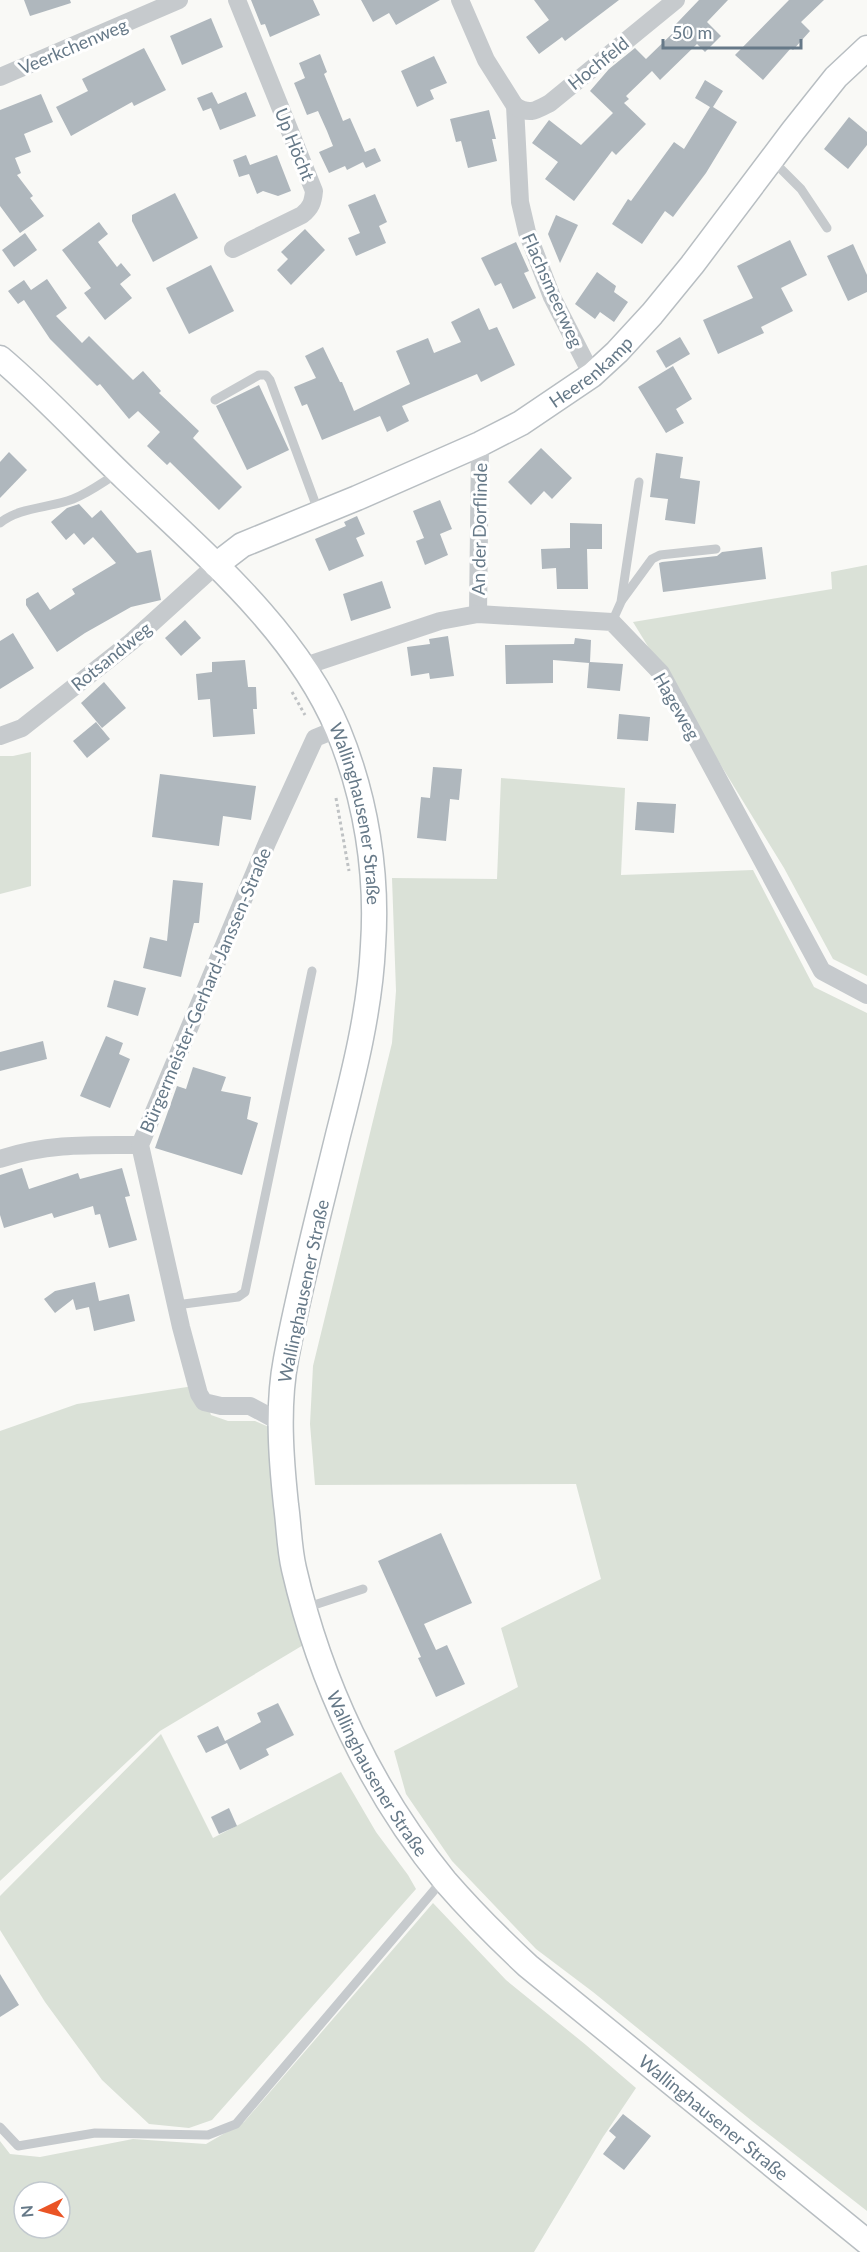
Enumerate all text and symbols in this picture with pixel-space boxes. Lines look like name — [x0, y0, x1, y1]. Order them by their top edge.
scale bar — [663, 12, 801, 50]
street label: Veerkchenweg — [15, 13, 131, 79]
text: 50 m — [672, 21, 712, 43]
street label: Hochfeld — [563, 32, 633, 94]
street label: Up Höcht — [271, 105, 320, 184]
street label: Flachsmeerweg — [518, 229, 588, 351]
street label: Heerenkamp — [545, 332, 637, 412]
street label: An der Dorflinde — [467, 463, 491, 595]
street label: Rotsandweg — [66, 617, 156, 695]
street label: Hageweg — [649, 668, 705, 744]
street label: Wallinghausener Straße — [325, 719, 385, 905]
street label: Bürgermeister-Gerhard-Janssen-Straße — [135, 844, 275, 1136]
street label: Wallinghausener Straße — [273, 1197, 333, 1385]
street label: Wallinghausener Straße — [323, 1687, 433, 1860]
street label: Wallinghausener Straße — [634, 2050, 793, 2185]
north arrow — [12, 2180, 72, 2240]
text: N — [17, 2204, 37, 2218]

